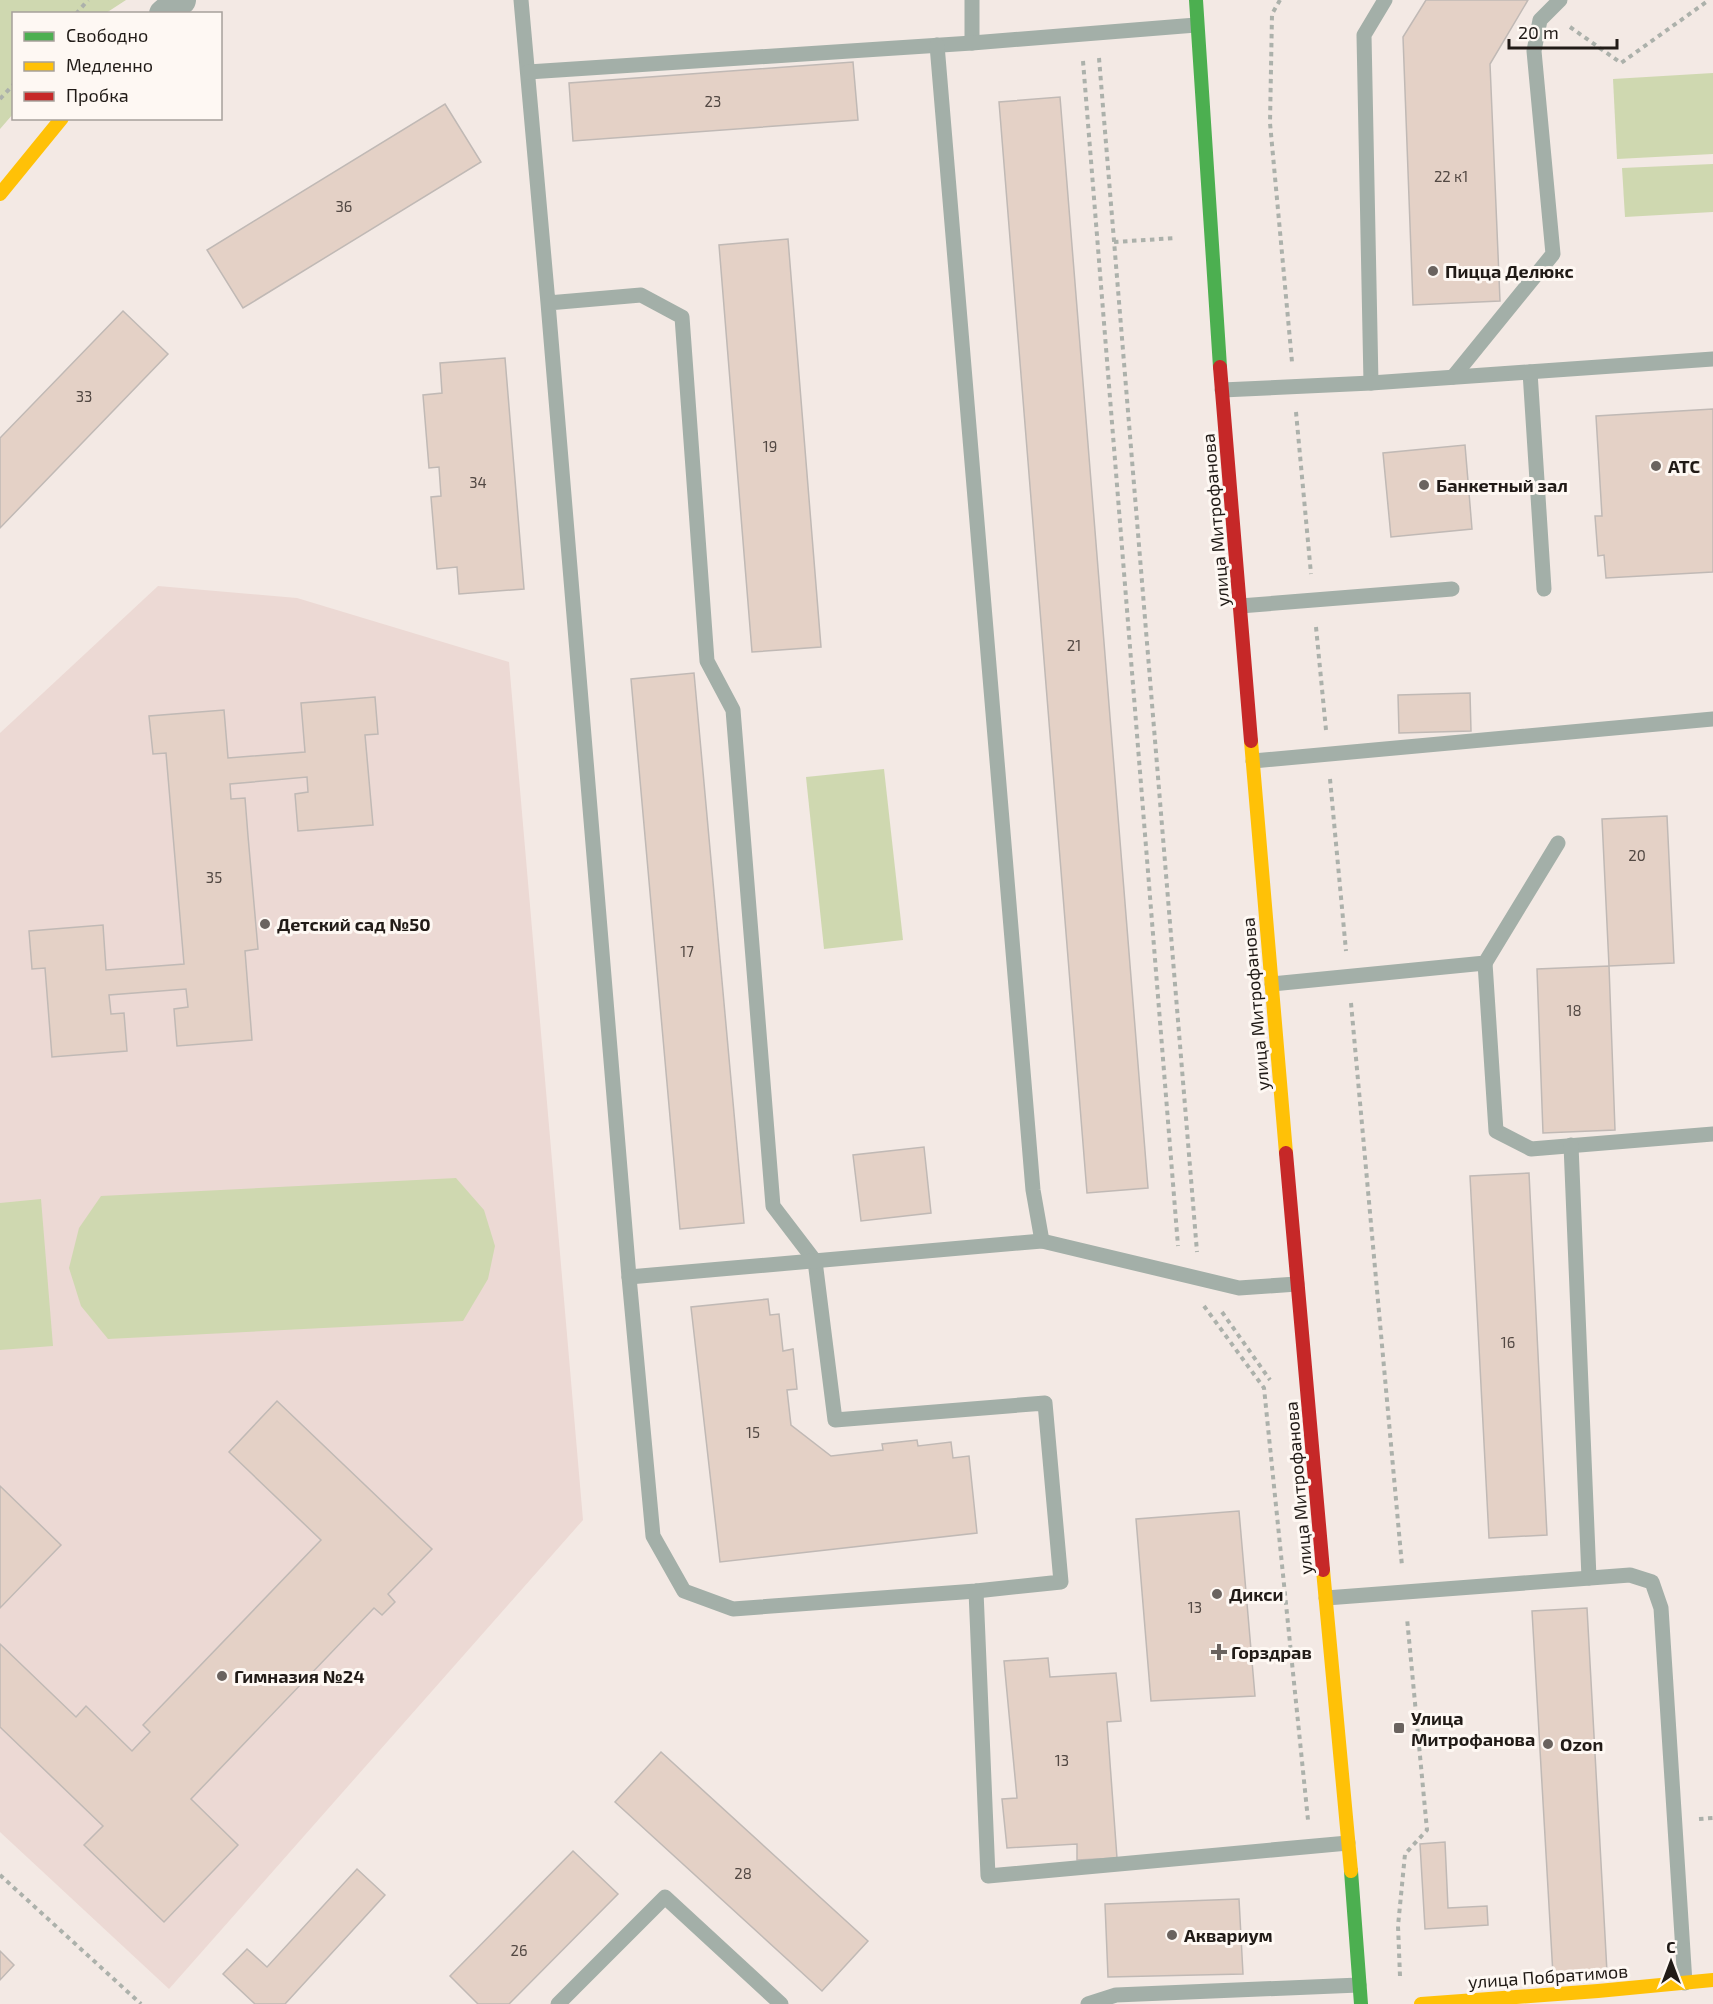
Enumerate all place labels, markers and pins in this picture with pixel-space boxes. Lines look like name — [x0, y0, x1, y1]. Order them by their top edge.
place label: Пицца Делюкс — [1445, 260, 1574, 282]
marker: Пицца Делюкс — [1426, 264, 1440, 278]
place label: АТС — [1668, 455, 1700, 477]
marker: АТС — [1649, 459, 1663, 473]
place label: Банкетный зал — [1436, 474, 1568, 496]
marker: Банкетный зал — [1417, 478, 1431, 492]
place label: Детский сад №50 — [277, 913, 431, 935]
marker: Детский сад №50 — [258, 917, 272, 931]
place label: Дикси — [1229, 1583, 1284, 1605]
marker: Дикси — [1210, 1587, 1224, 1601]
place label: Горздрав — [1231, 1641, 1312, 1663]
marker: Горздрав — [1212, 1645, 1226, 1659]
place label: Гимназия №24 — [234, 1665, 365, 1687]
marker: Гимназия №24 — [215, 1669, 229, 1683]
place label: Улица Митрофанова — [1411, 1707, 1535, 1750]
marker: Улица Митрофанова — [1392, 1721, 1406, 1735]
place label: Ozon — [1560, 1733, 1603, 1755]
marker: Ozon — [1541, 1737, 1555, 1751]
place label: Аквариум — [1184, 1924, 1273, 1946]
marker: Аквариум — [1165, 1928, 1179, 1942]

